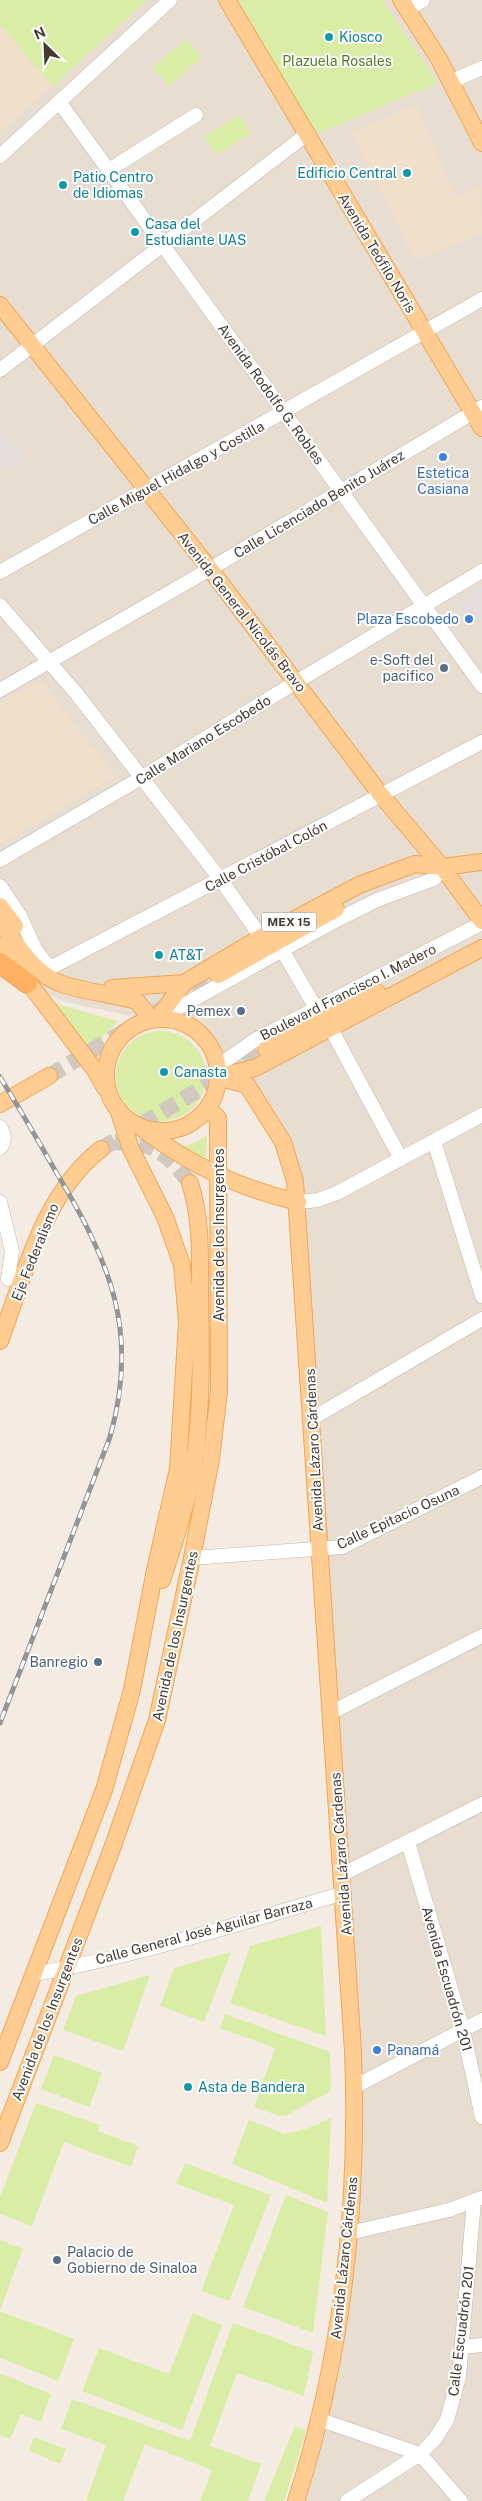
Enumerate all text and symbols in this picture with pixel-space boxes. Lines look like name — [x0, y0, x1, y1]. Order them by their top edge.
north arrow — [20, 20, 70, 70]
text: N — [31, 24, 48, 43]
place label: Kiosco — [339, 29, 383, 45]
marker: Kiosco — [323, 31, 335, 43]
park label: Plazuela Rosales — [282, 53, 392, 69]
place label: Edificio Central — [297, 165, 397, 181]
marker: Edificio Central — [401, 167, 413, 179]
place label: Patio Centro de Idiomas — [73, 169, 153, 201]
marker: Patio Centro de Idiomas — [57, 179, 69, 191]
street label: Avenida Teófilo Noris — [335, 190, 419, 316]
place label: Casa del Estudiante UAS — [145, 216, 246, 248]
marker: Casa del Estudiante UAS — [129, 226, 141, 238]
street label: Avenida Rodolfo G. Robles — [215, 320, 327, 468]
street label: Calle Miguel Hidalgo y Costilla — [85, 418, 267, 528]
street label: Calle Licenciado Benito Juárez — [231, 446, 408, 561]
marker: Estetica Casiana — [437, 451, 449, 463]
place label: Estetica Casiana — [417, 465, 469, 497]
street label: Avenida General Nicolás Bravo — [175, 529, 309, 695]
place label: Plaza Escobedo — [357, 611, 459, 627]
marker: Plaza Escobedo — [463, 613, 475, 625]
place label: e-Soft del pacifico — [370, 652, 434, 684]
marker: e-Soft del pacifico — [438, 662, 450, 674]
street label: Calle Mariano Escobedo — [133, 692, 274, 788]
street label: Calle Cristóbal Colón — [202, 817, 330, 895]
road number: MEX 15 — [262, 912, 316, 932]
street label: Boulevard Francisco I. Madero — [257, 941, 439, 1043]
place label: AT&T — [169, 947, 203, 963]
marker: AT&T — [153, 949, 165, 961]
place label: Pemex — [187, 1003, 231, 1019]
marker: Pemex — [235, 1005, 247, 1017]
place label: Canasta — [174, 1064, 227, 1080]
marker: Canasta — [158, 1066, 170, 1078]
street label: Avenida de los Insurgentes — [211, 1148, 227, 1322]
street label: Eje Federalismo — [8, 1201, 62, 1303]
street label: Avenida Lázaro Cárdenas — [302, 1368, 326, 1532]
street label: Calle Epitacio Osuna — [334, 1482, 462, 1552]
street label: Avenida de los Insurgentes — [149, 1549, 201, 1723]
place label: Banregio — [29, 1654, 88, 1670]
marker: Banregio — [92, 1656, 104, 1668]
street label: Avenida Lázaro Cárdenas — [327, 1772, 355, 1936]
street label: Calle General José Aguilar Barraza — [94, 1894, 314, 1968]
street label: Avenida Escuadrón 201 — [419, 1905, 475, 2053]
street label: Avenida de los Insurgentes — [8, 1935, 86, 2103]
place label: Panamá — [387, 2042, 439, 2058]
marker: Panamá — [371, 2044, 383, 2056]
place label: Asta de Bandera — [198, 2079, 305, 2095]
marker: Asta de Bandera — [182, 2081, 194, 2093]
street label: Avenida Lázaro Cárdenas — [328, 2176, 360, 2340]
place label: Palacio de Gobierno de Sinaloa — [67, 2244, 197, 2276]
marker: Palacio de Gobierno de Sinaloa — [51, 2254, 63, 2266]
street label: Calle Escuadrón 201 — [445, 2265, 477, 2397]

